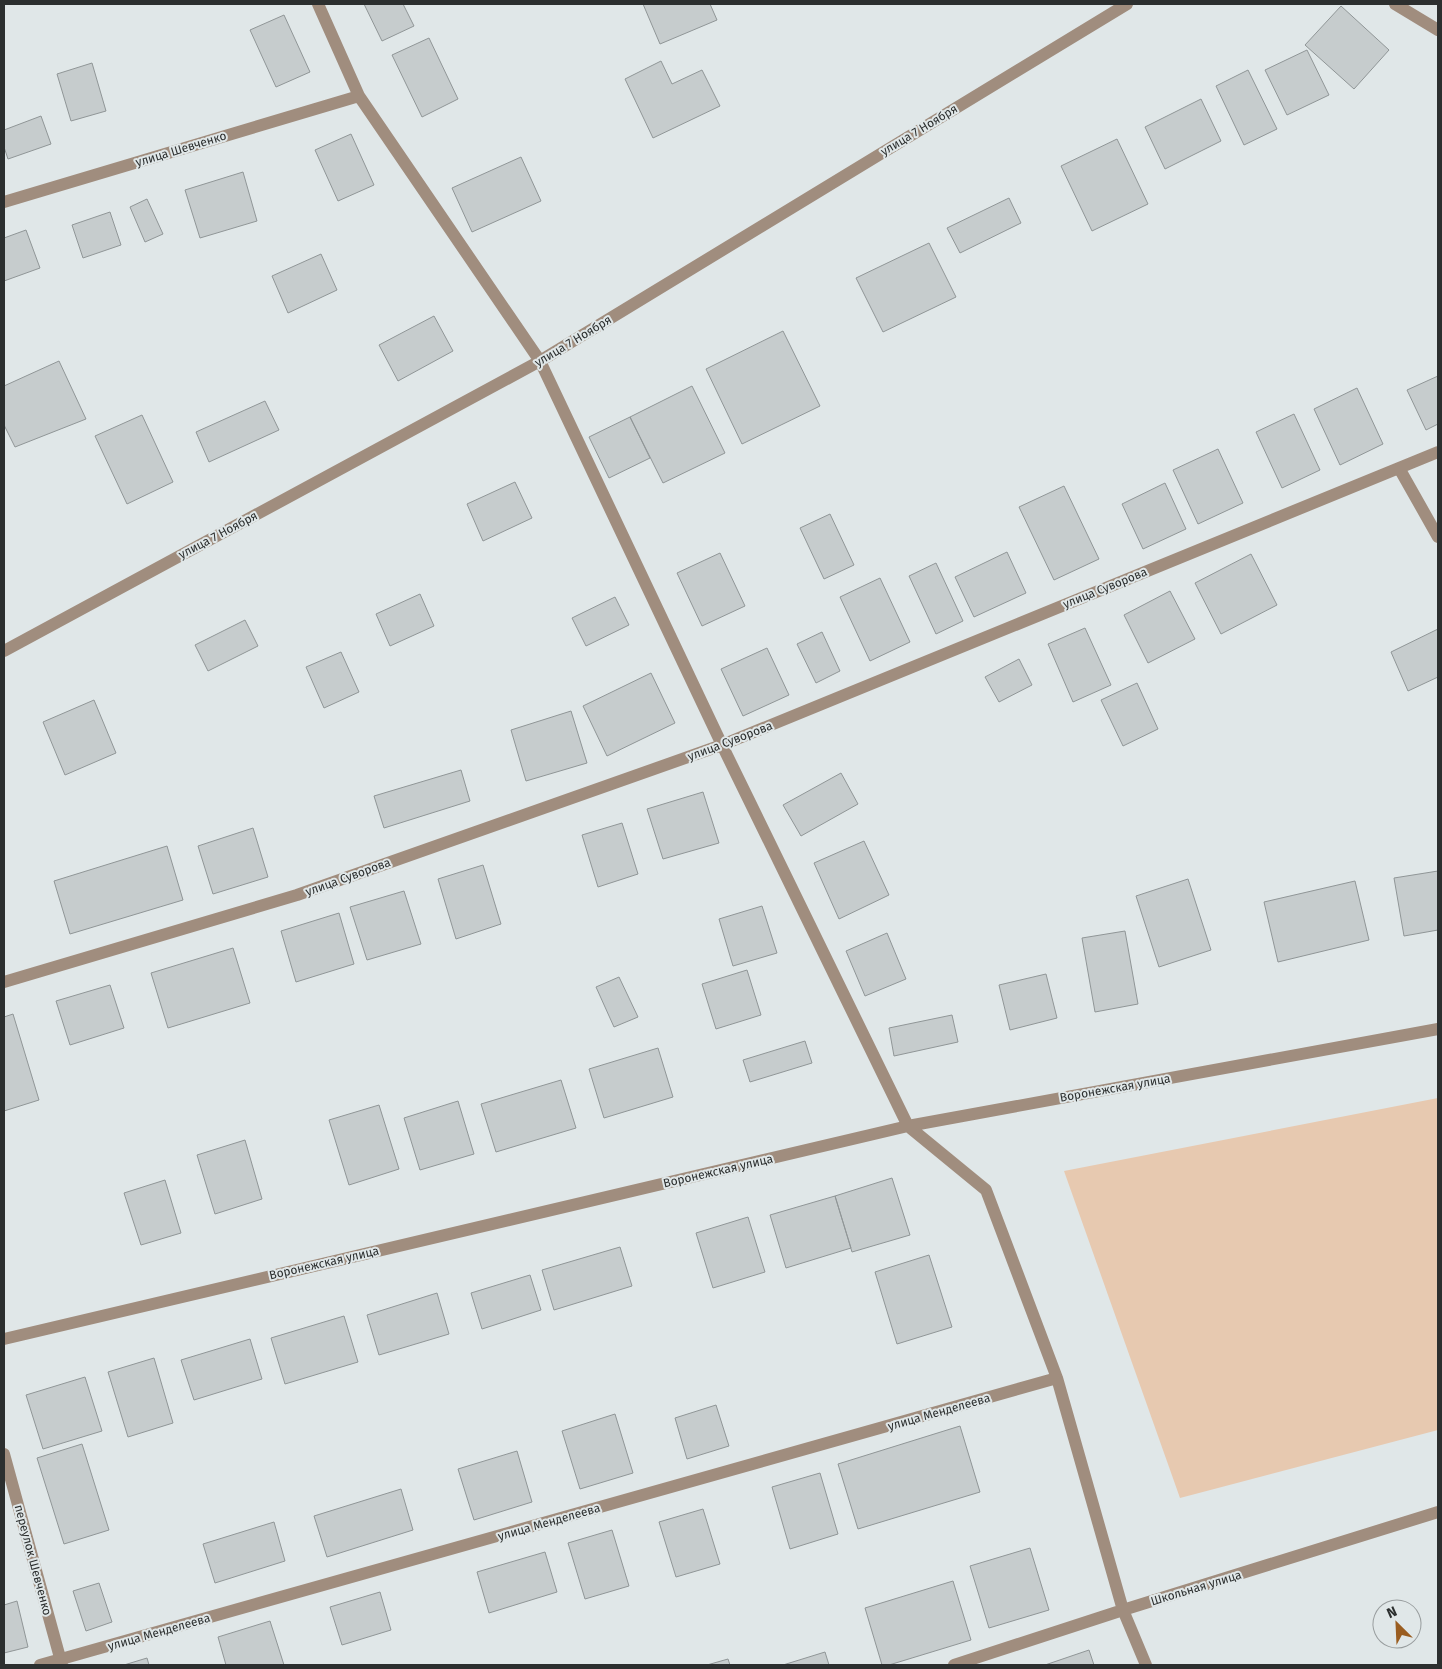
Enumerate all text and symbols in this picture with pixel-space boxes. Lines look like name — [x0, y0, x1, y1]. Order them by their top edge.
street label: улица 7 Ноября — [878, 102, 960, 158]
street label: улица Шевченко — [134, 129, 228, 169]
street label: улица 7 Ноября — [532, 313, 614, 369]
street label: улица 7 Ноября — [176, 508, 260, 562]
street label: улица Суворова — [1061, 565, 1149, 611]
street label: улица Суворова — [686, 718, 774, 764]
street label: улица Суворова — [303, 855, 393, 899]
street label: Воронежская улица — [1059, 1071, 1171, 1105]
street label: Воронежская улица — [662, 1152, 774, 1190]
street label: Воронежская улица — [268, 1244, 380, 1282]
street label: улица Менделеева — [886, 1391, 992, 1433]
street label: улица Менделеева — [496, 1501, 602, 1543]
street label: переулок Шевченко — [11, 1503, 55, 1617]
street label: Школьная улица — [1149, 1568, 1243, 1608]
north arrow — [1372, 1599, 1422, 1649]
text: N — [1384, 1603, 1400, 1622]
street label: улица Менделеева — [106, 1611, 212, 1653]

